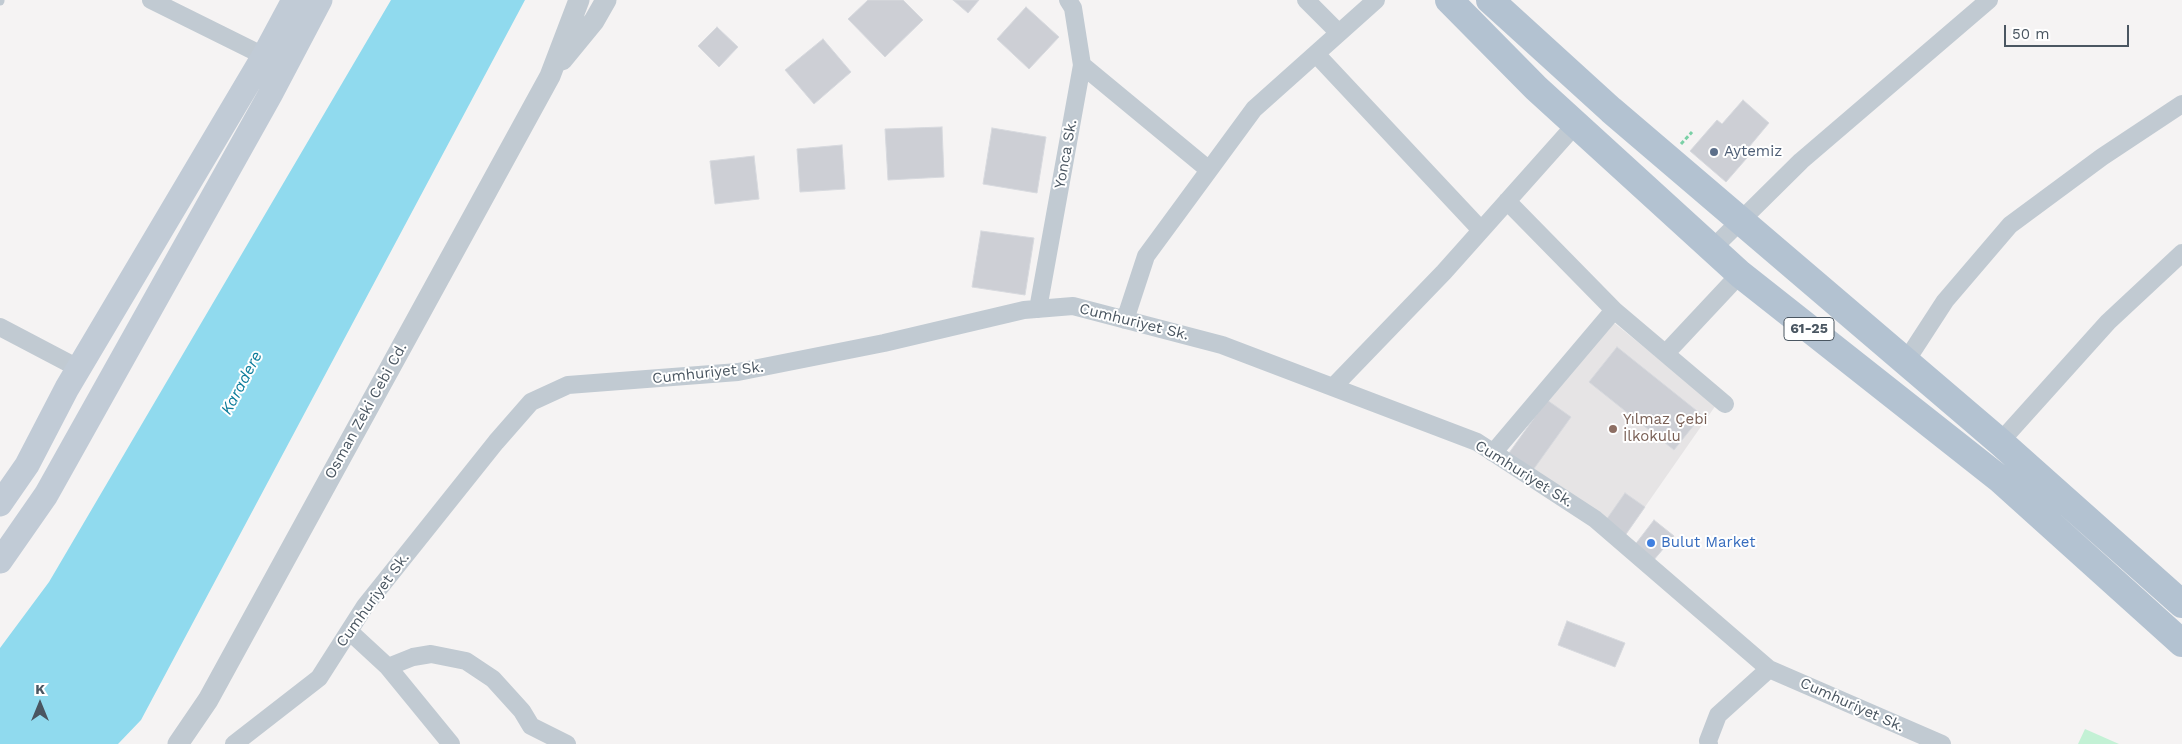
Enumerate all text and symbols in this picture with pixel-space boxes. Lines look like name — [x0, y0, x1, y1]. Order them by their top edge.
scale bar — [2007, 15, 2132, 47]
text: 50 m — [2012, 25, 2049, 43]
street label: Yonca Sk. — [1051, 118, 1081, 190]
place label: Aytemiz — [1724, 143, 1782, 161]
marker: Aytemiz — [1708, 146, 1720, 158]
street label: Cumhuriyet Sk. — [1077, 300, 1191, 344]
road number: 61-25 — [1784, 318, 1834, 340]
street label: Osman Zeki Cebi Cd. — [321, 340, 411, 482]
water label: Karadere — [217, 348, 267, 418]
street label: Cumhuriyet Sk. — [651, 358, 765, 388]
place label: Yılmaz Çebi İlkokulu — [1623, 411, 1708, 446]
marker: Yılmaz Çebi İlkokulu — [1607, 423, 1619, 435]
street label: Cumhuriyet Sk. — [1472, 437, 1576, 511]
place label: Bulut Market — [1661, 534, 1756, 552]
marker: Bulut Market — [1645, 537, 1657, 549]
street label: Cumhuriyet Sk. — [333, 549, 413, 651]
street label: Cumhuriyet Sk. — [1797, 674, 1907, 736]
north arrow — [15, 679, 65, 729]
text: K — [35, 681, 45, 697]

